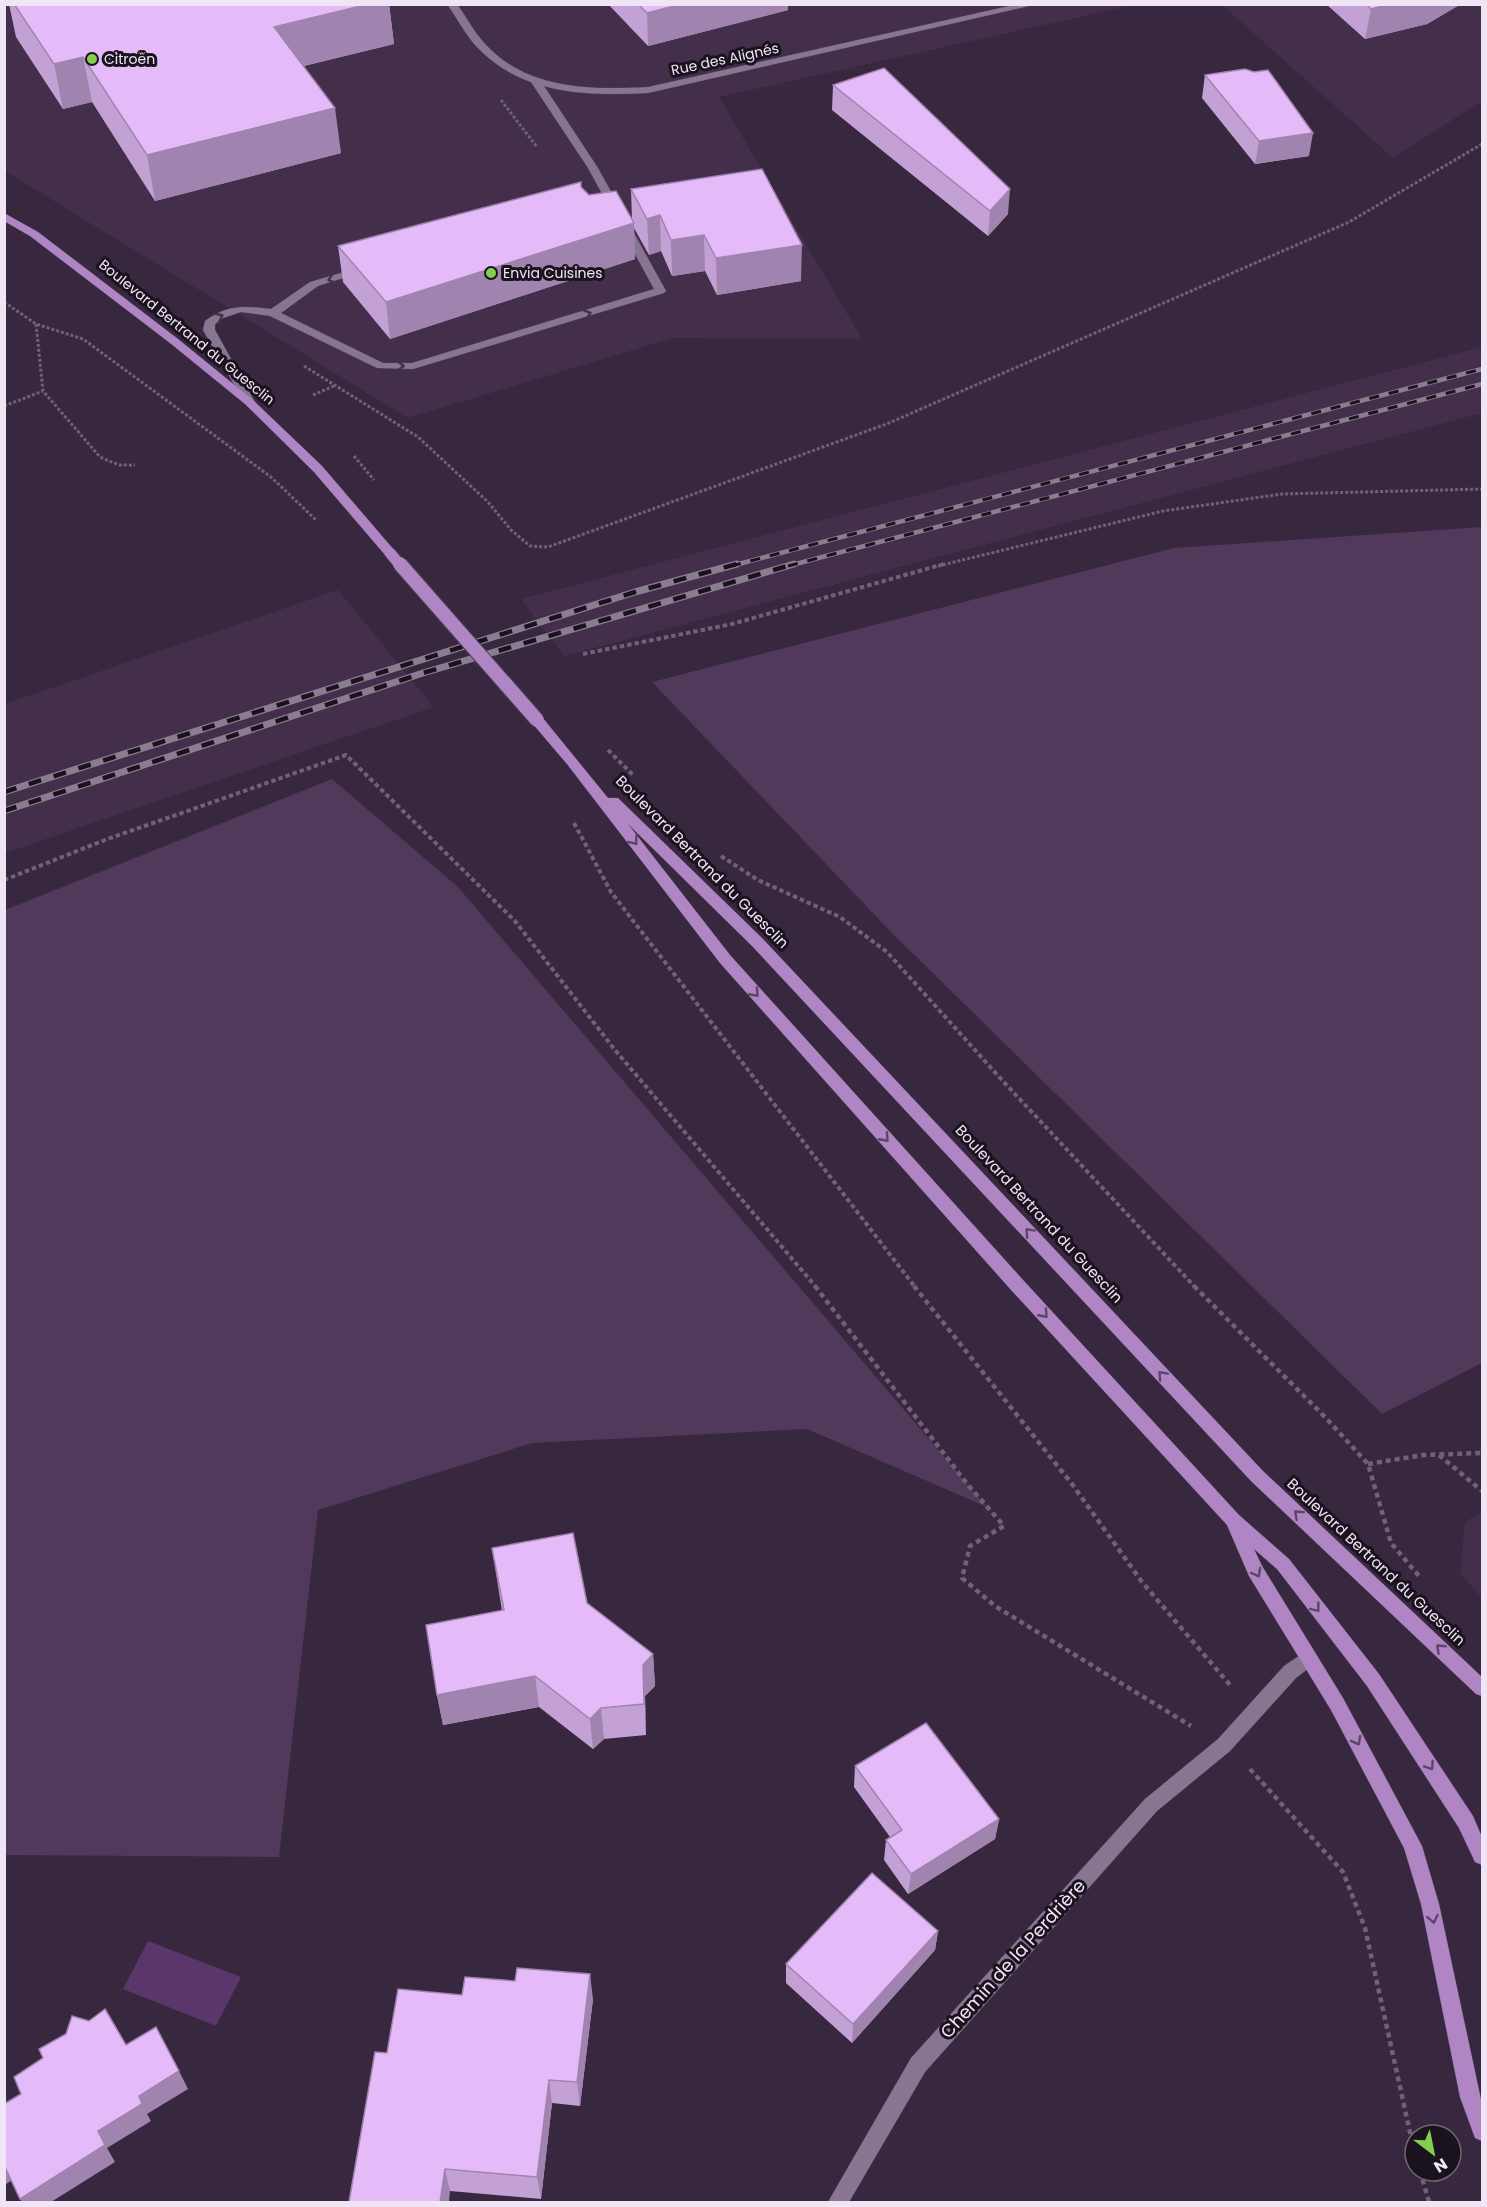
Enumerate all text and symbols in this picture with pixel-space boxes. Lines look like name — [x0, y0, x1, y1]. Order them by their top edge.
street label: Rue des Alignés — [669, 38, 781, 80]
place label: Citroën — [104, 49, 155, 69]
marker: Citroën — [85, 52, 99, 66]
street label: Boulevard Bertrand du Guesclin — [95, 255, 279, 409]
place label: Envia Cuisines — [503, 263, 603, 283]
marker: Envia Cuisines — [484, 266, 498, 280]
one-way arrow — [327, 272, 338, 284]
one-way arrow — [581, 309, 592, 321]
one-way arrow — [213, 313, 224, 325]
one-way arrow — [395, 360, 404, 372]
street label: Boulevard Bertrand du Guesclin — [611, 770, 794, 953]
one-way arrow — [626, 834, 637, 845]
one-way arrow — [748, 986, 759, 997]
street label: Boulevard Bertrand du Guesclin — [951, 1120, 1128, 1307]
one-way arrow — [878, 1131, 889, 1142]
one-way arrow — [1025, 1229, 1036, 1239]
one-way arrow — [1037, 1308, 1048, 1318]
one-way arrow — [1158, 1371, 1169, 1381]
street label: Boulevard Bertrand du Guesclin — [1283, 1473, 1470, 1650]
one-way arrow — [1294, 1511, 1305, 1522]
one-way arrow — [1250, 1567, 1261, 1578]
one-way arrow — [1309, 1601, 1320, 1612]
one-way arrow — [1436, 1644, 1447, 1655]
one-way arrow — [1350, 1735, 1361, 1745]
one-way arrow — [1422, 1760, 1434, 1770]
street label: Chemin de la Perdrière — [934, 1874, 1091, 2044]
one-way arrow — [1426, 1914, 1439, 1924]
north arrow — [1403, 2123, 1463, 2183]
text: N — [1429, 2152, 1452, 2178]

